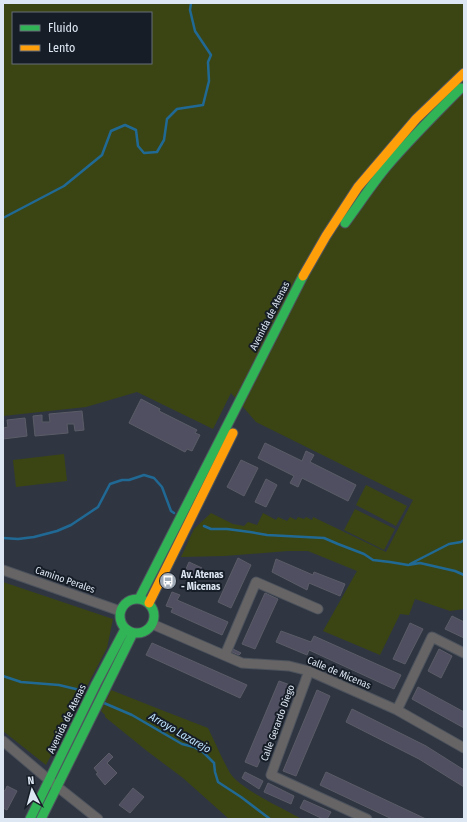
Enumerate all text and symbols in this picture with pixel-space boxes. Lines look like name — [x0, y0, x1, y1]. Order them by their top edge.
legend — [12, 12, 152, 64]
text: Fluido — [48, 21, 78, 35]
text: Lento — [48, 41, 75, 55]
street label: Avenida de Atenas — [248, 280, 292, 352]
street label: Camino Perales — [33, 564, 97, 596]
place label: Av. Atenas - Micenas — [180, 569, 224, 593]
bus stop icon: Av. Atenas - Micenas — [158, 571, 178, 591]
street label: Calle de Micenas — [305, 654, 373, 692]
street label: Avenida de Atenas — [45, 683, 89, 755]
street label: Calle Gerardo Diego — [259, 683, 297, 763]
water label: Arroyo Lazarejo — [146, 710, 213, 756]
north arrow — [12, 770, 52, 810]
text: N — [27, 774, 35, 787]

